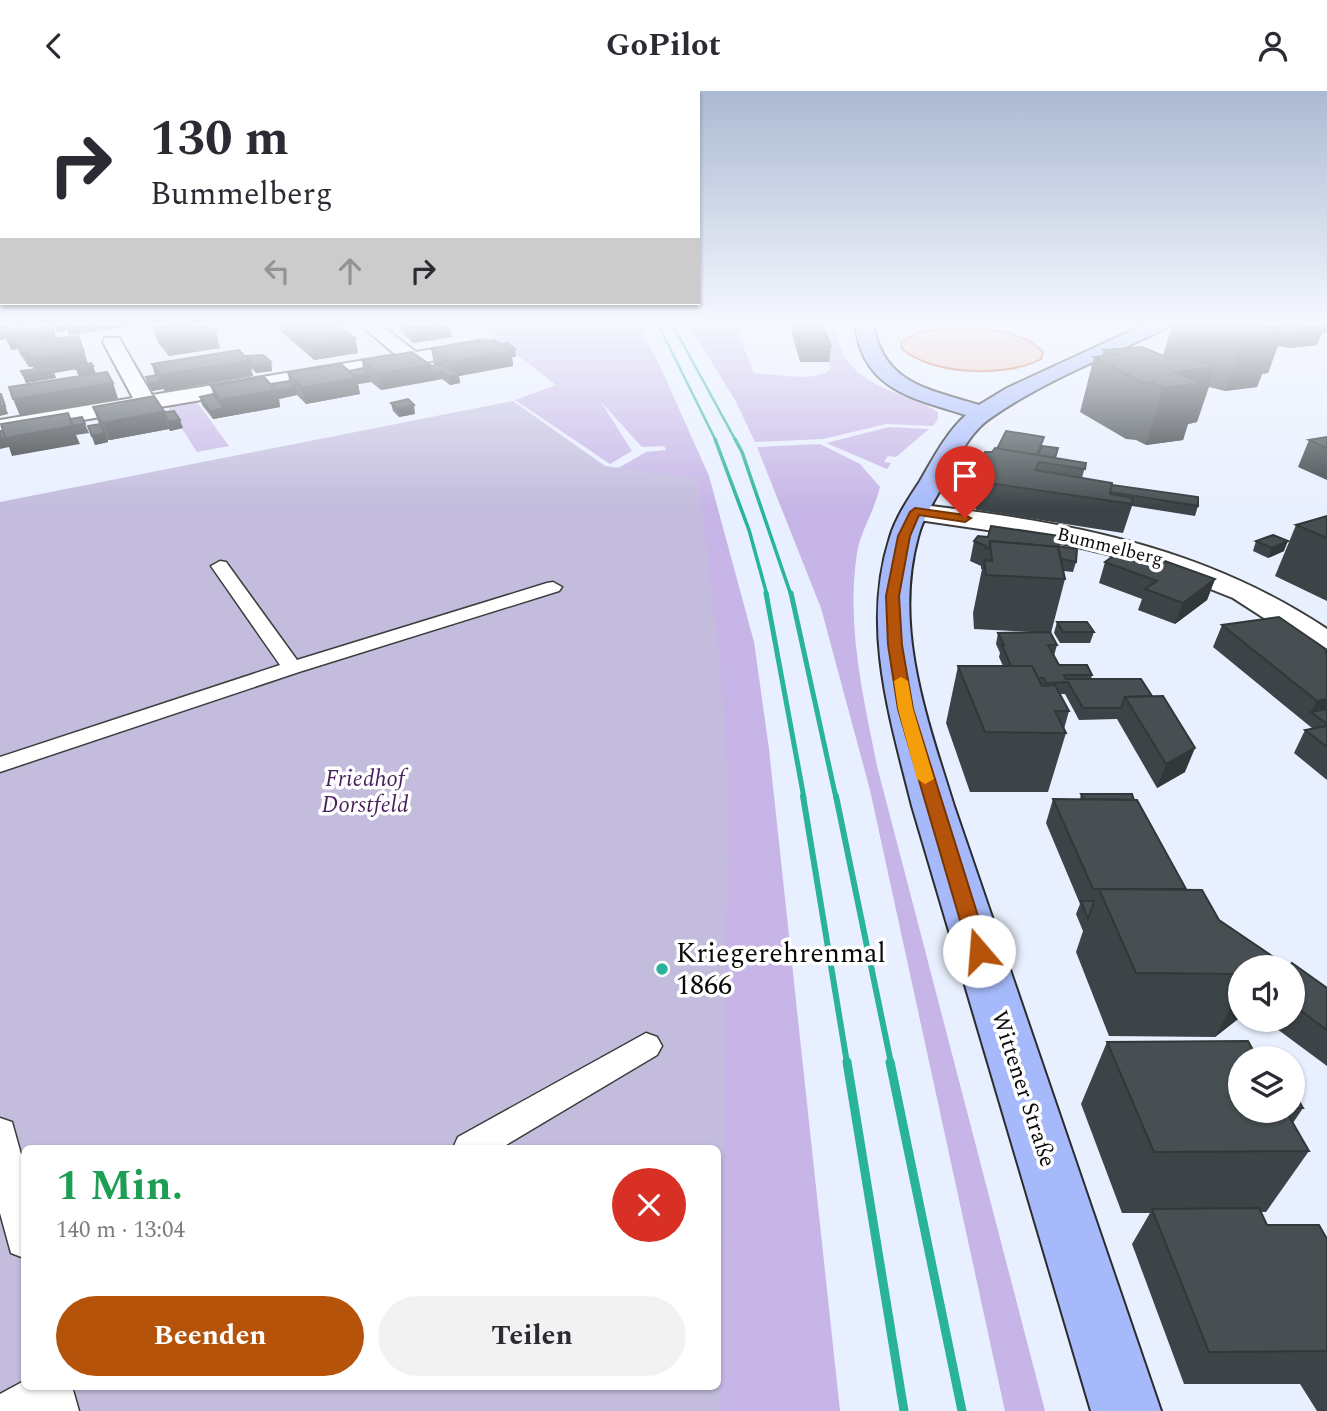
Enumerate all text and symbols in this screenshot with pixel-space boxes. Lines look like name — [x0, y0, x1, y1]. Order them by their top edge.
text: GoPilot — [606, 21, 721, 70]
icon: back — [35, 27, 73, 65]
icon: person — [1254, 27, 1292, 65]
text: 130 m — [150, 102, 289, 177]
icon: right — [35, 119, 126, 210]
text: Bummelberg — [150, 170, 333, 219]
icon: left — [258, 252, 296, 290]
icon: ahead — [331, 252, 369, 290]
icon: right — [404, 252, 442, 290]
pin — [935, 446, 995, 518]
icon: arrive — [946, 457, 984, 495]
street label: Bummelberg — [1054, 520, 1166, 574]
park label: Friedhof Dorstfeld — [321, 762, 409, 823]
position arrow — [942, 914, 1016, 988]
place label: Kriegerehrenmal 1866 — [676, 932, 886, 1007]
map controls — [1228, 955, 1305, 1123]
button: sound — [1228, 955, 1305, 1032]
marker: Kriegerehrenmal 1866 — [654, 961, 670, 977]
street label: Wittener Straße — [981, 1006, 1065, 1172]
button: layers — [1228, 1046, 1305, 1123]
text: 1 Min. — [56, 1155, 183, 1218]
button: close — [612, 1168, 686, 1242]
text: 140 m · 13:04 — [56, 1213, 185, 1248]
button: Beenden — [56, 1296, 364, 1376]
button: Teilen — [378, 1296, 686, 1376]

